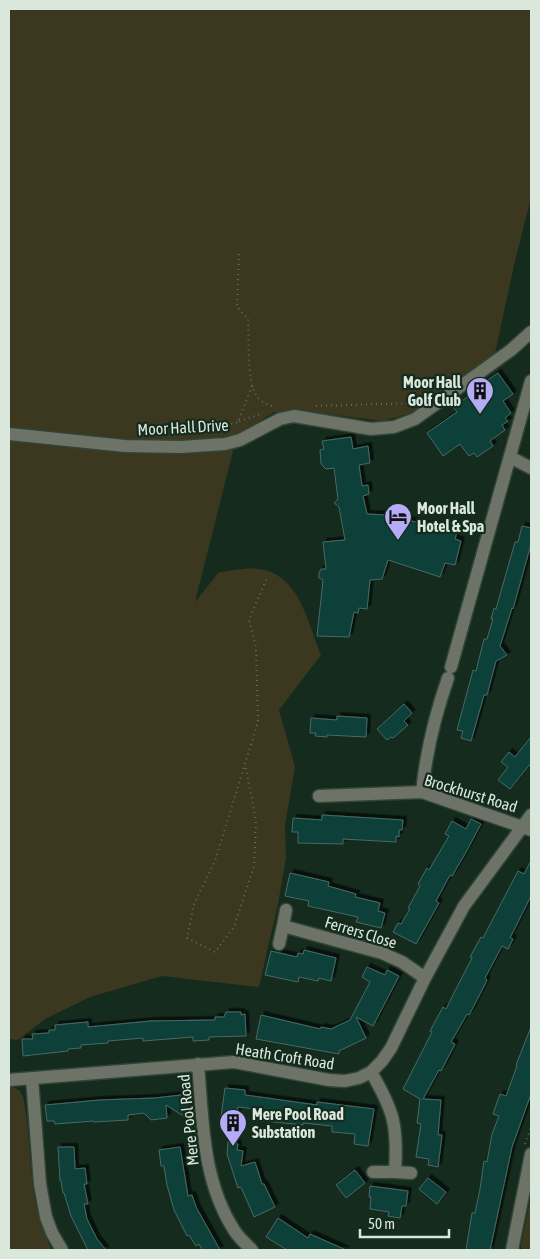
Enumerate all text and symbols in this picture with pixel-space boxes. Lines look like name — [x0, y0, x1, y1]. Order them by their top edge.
place label: Moor Hall Golf Club — [403, 373, 462, 409]
building icon: Moor Hall Golf Club — [465, 376, 495, 415]
street label: Moor Hall Drive — [137, 416, 229, 438]
place label: Moor Hall Hotel & Spa — [417, 499, 484, 535]
hotel icon: Moor Hall Hotel & Spa — [383, 502, 413, 541]
street label: Brockhurst Road — [422, 770, 520, 816]
street label: Ferrers Close — [323, 913, 399, 951]
street label: Heath Croft Road — [234, 1039, 336, 1073]
street label: Mere Pool Road — [174, 1073, 202, 1167]
place label: Mere Pool Road Substation — [252, 1105, 344, 1141]
building icon: Mere Pool Road Substation — [218, 1108, 248, 1147]
scale bar — [360, 1206, 449, 1238]
text: 50 m — [368, 1215, 395, 1232]

